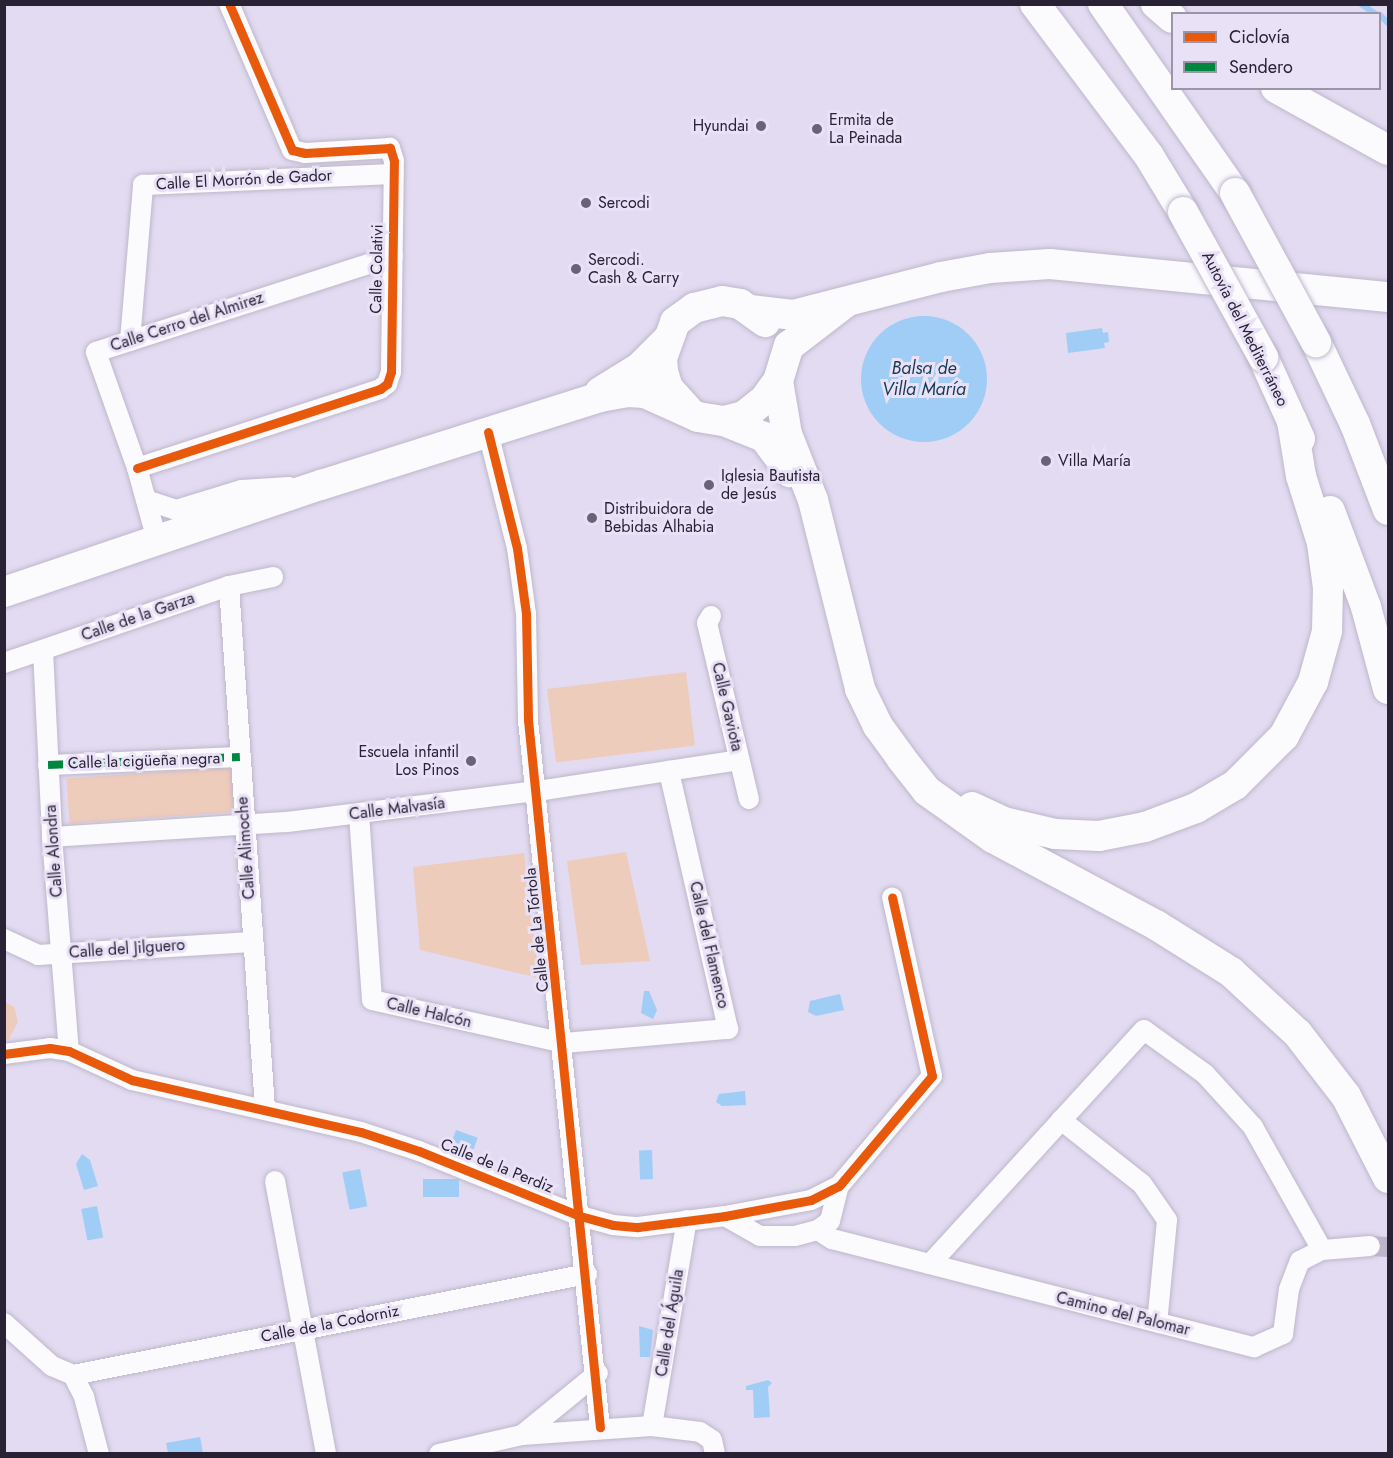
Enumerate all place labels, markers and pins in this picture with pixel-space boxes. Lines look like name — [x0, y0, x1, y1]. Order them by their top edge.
place label: Ermita de La Peinada — [829, 110, 902, 148]
place label: Hyundai — [693, 116, 749, 136]
marker: Hyundai — [754, 119, 768, 133]
marker: Ermita de La Peinada — [810, 122, 824, 136]
place label: Sercodi — [598, 193, 650, 213]
marker: Sercodi — [579, 196, 593, 210]
place label: Sercodi. Cash & Carry — [588, 250, 679, 288]
marker: Sercodi. Cash & Carry — [569, 262, 583, 276]
place label: Villa María — [1058, 451, 1131, 471]
marker: Villa María — [1039, 454, 1053, 468]
place label: Iglesia Bautista de Jesús — [721, 466, 820, 504]
marker: Iglesia Bautista de Jesús — [702, 478, 716, 492]
place label: Distribuidora de Bebidas Alhabia — [604, 499, 714, 537]
marker: Distribuidora de Bebidas Alhabia — [585, 511, 599, 525]
place label: Escuela infantil Los Pinos — [358, 742, 459, 780]
marker: Escuela infantil Los Pinos — [464, 754, 478, 768]

